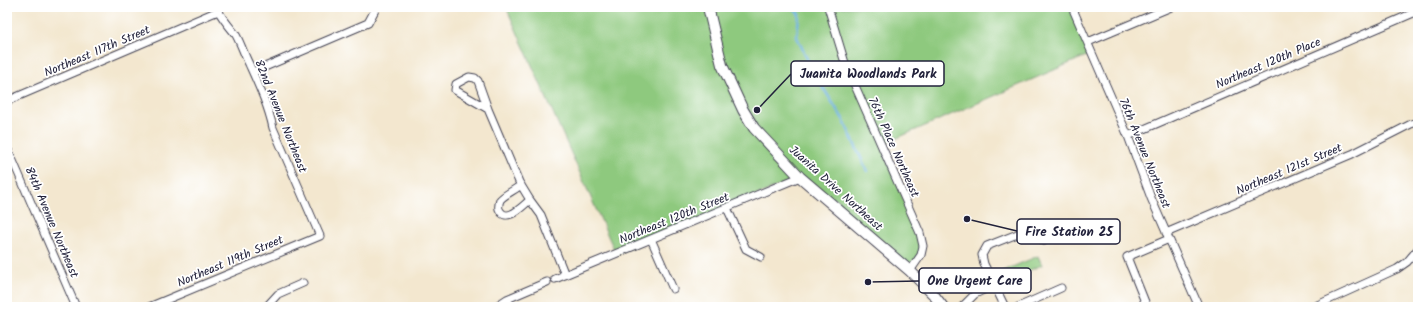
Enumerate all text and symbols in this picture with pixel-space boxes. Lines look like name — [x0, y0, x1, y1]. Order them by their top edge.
street label: Northeast 117th Street — [41, 20, 154, 82]
street label: Northeast 120th Place — [1213, 32, 1324, 94]
street label: 82nd Avenue Northeast — [249, 57, 312, 176]
callout: Juanita Woodlands Park — [791, 61, 944, 86]
text: Juanita Woodlands Park — [800, 64, 937, 85]
street label: 76th Place Northeast — [863, 94, 924, 201]
street label: 76th Avenue Northeast — [1114, 95, 1176, 212]
street label: Northeast 121st Street — [1233, 138, 1346, 200]
street label: Juanita Drive Northeast — [784, 141, 887, 236]
street label: 84th Avenue Northeast — [19, 164, 84, 281]
street label: Northeast 120th Street — [616, 188, 732, 249]
callout: Fire Station 25 — [1017, 219, 1120, 244]
text: Fire Station 25 — [1025, 222, 1114, 243]
street label: Northeast 119th Street — [174, 230, 287, 292]
callout: One Urgent Care — [919, 268, 1031, 293]
text: One Urgent Care — [927, 271, 1023, 292]

